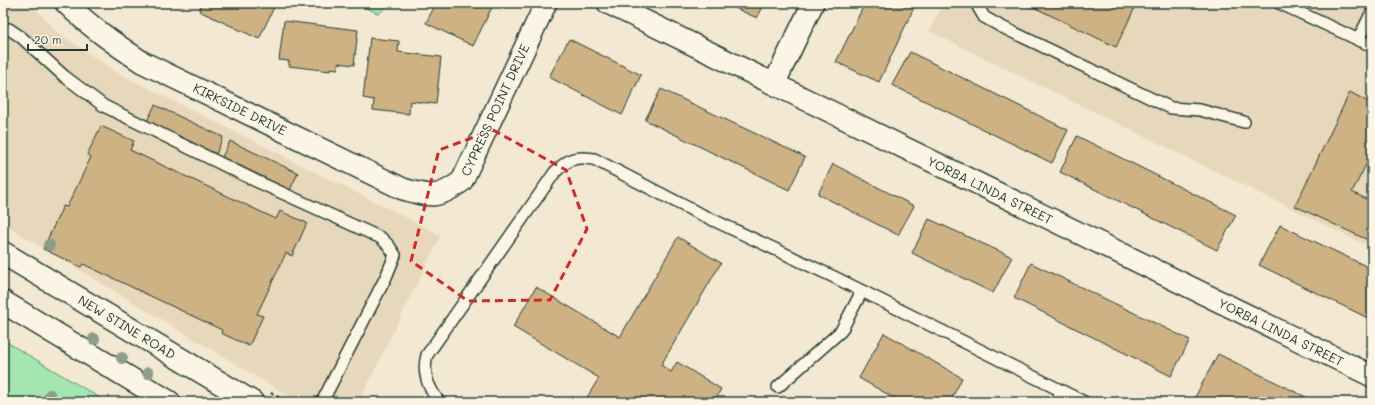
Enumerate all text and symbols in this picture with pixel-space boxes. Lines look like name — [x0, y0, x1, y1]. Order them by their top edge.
scale bar — [28, 26, 87, 52]
text: 20 m — [34, 31, 62, 47]
street label: CYPRESS POINT DRIVE — [456, 41, 533, 179]
street label: KIRKSIDE DRIVE — [191, 79, 290, 139]
street label: YORBA LINDA STREET — [925, 152, 1056, 227]
street label: NEW STINE ROAD — [75, 291, 179, 362]
street label: YORBA LINDA STREET — [1216, 294, 1347, 369]

